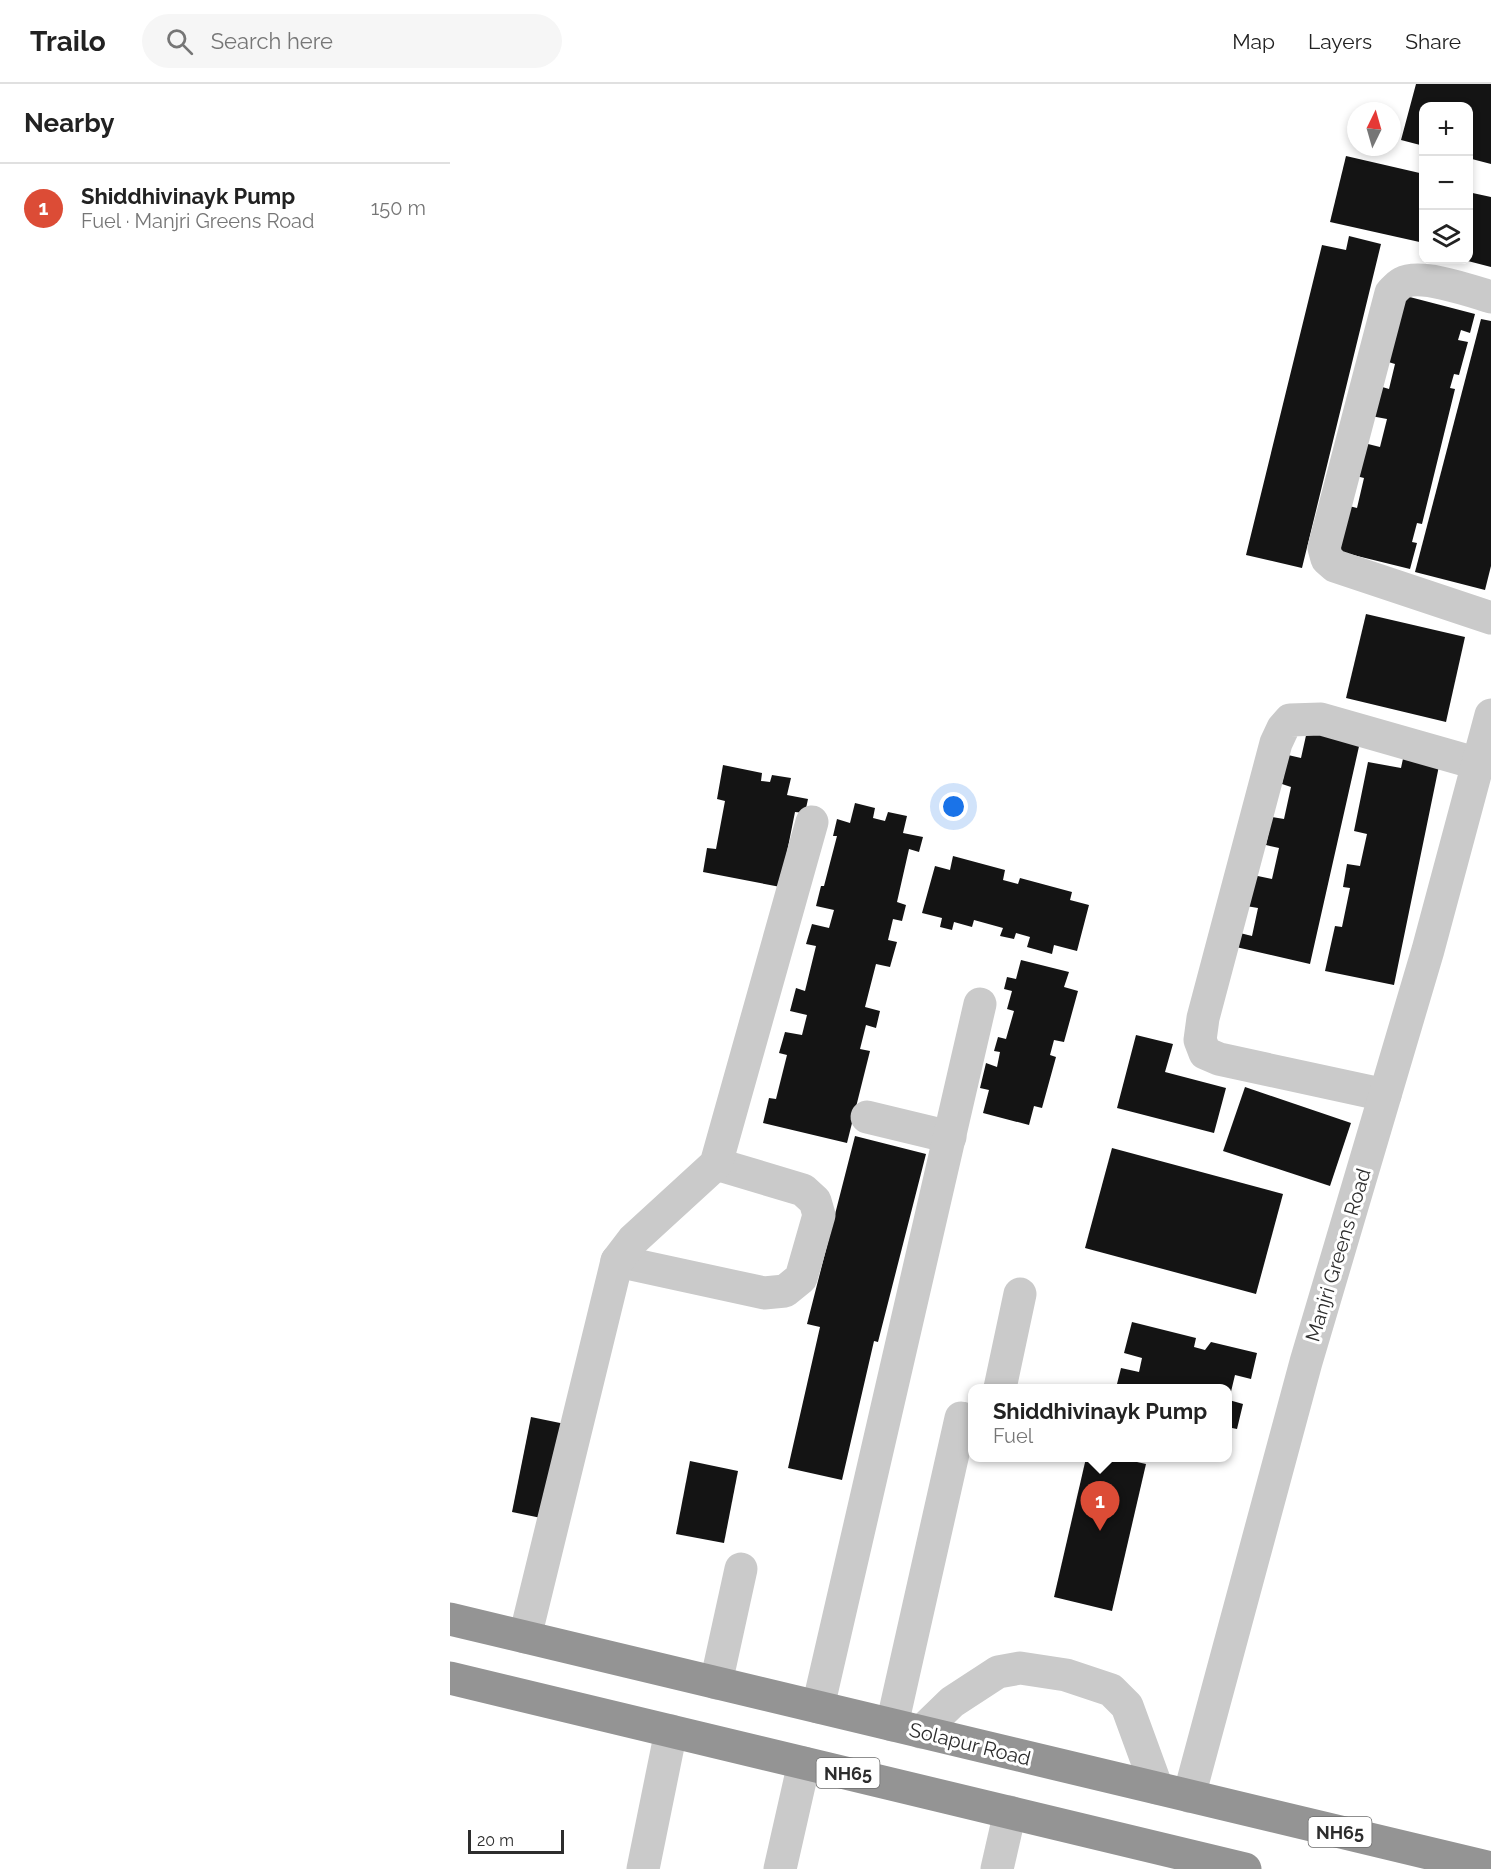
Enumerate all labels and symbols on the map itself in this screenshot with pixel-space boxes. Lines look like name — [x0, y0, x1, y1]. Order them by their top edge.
north arrow — [1347, 102, 1401, 156]
your location — [939, 792, 968, 821]
street label: Manjri Greens Road — [1300, 1165, 1376, 1345]
pin: 1 — [1080, 1482, 1120, 1531]
street label: Solapur Road — [907, 1717, 1033, 1771]
road number: NH65 — [816, 1758, 880, 1788]
road number: NH65 — [1308, 1817, 1372, 1847]
scale bar — [468, 1827, 564, 1854]

